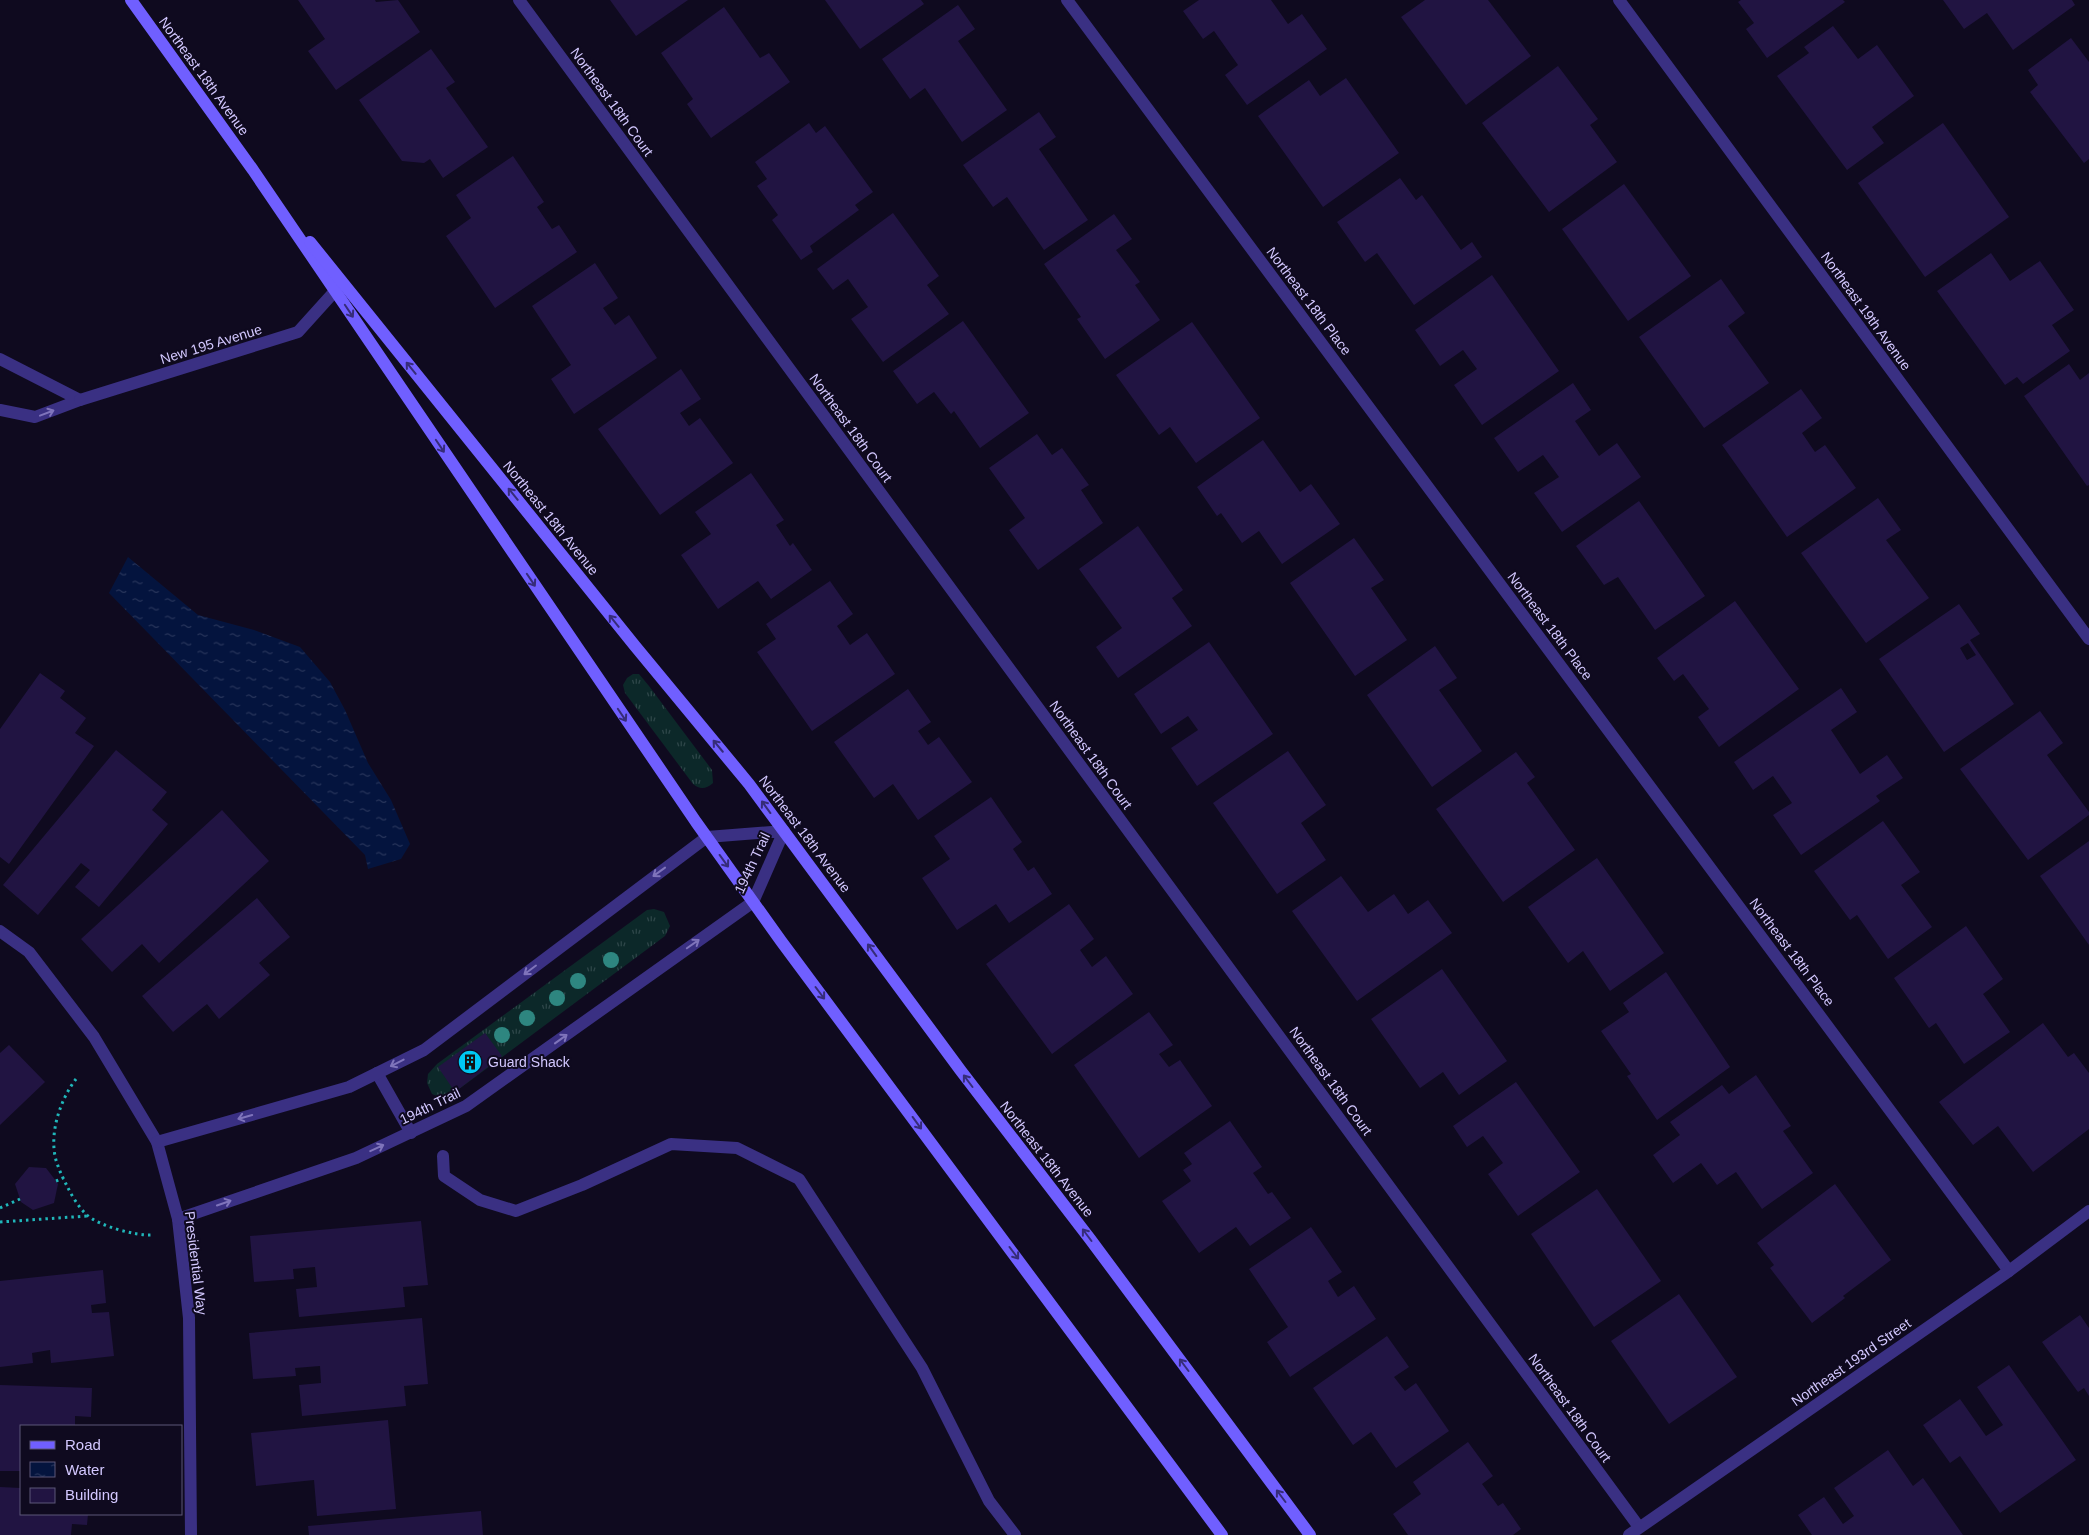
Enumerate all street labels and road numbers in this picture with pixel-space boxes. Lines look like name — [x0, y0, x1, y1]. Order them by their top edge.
street label: Northeast 18th Avenue — [156, 14, 252, 138]
street label: Northeast 18th Court — [567, 45, 657, 159]
street label: Northeast 18th Place — [1263, 244, 1355, 358]
street label: Northeast 19th Avenue — [1818, 249, 1914, 373]
street label: New 195 Avenue — [158, 321, 264, 367]
street label: Northeast 18th Court — [806, 371, 896, 485]
street label: Northeast 18th Avenue — [500, 458, 602, 578]
street label: Northeast 18th Place — [1504, 569, 1596, 683]
street label: Northeast 18th Court — [1046, 698, 1136, 812]
street label: Northeast 18th Avenue — [756, 772, 854, 896]
street label: 194th Trail — [731, 830, 773, 896]
street label: Northeast 18th Place — [1746, 895, 1838, 1009]
street label: Northeast 18th Court — [1286, 1024, 1376, 1138]
street label: 194th Trail — [397, 1084, 463, 1128]
street label: Northeast 18th Avenue — [997, 1098, 1097, 1220]
street label: Presidential Way — [182, 1210, 210, 1316]
street label: Northeast 193rd Street — [1788, 1315, 1914, 1409]
street label: Northeast 18th Court — [1525, 1351, 1615, 1465]

